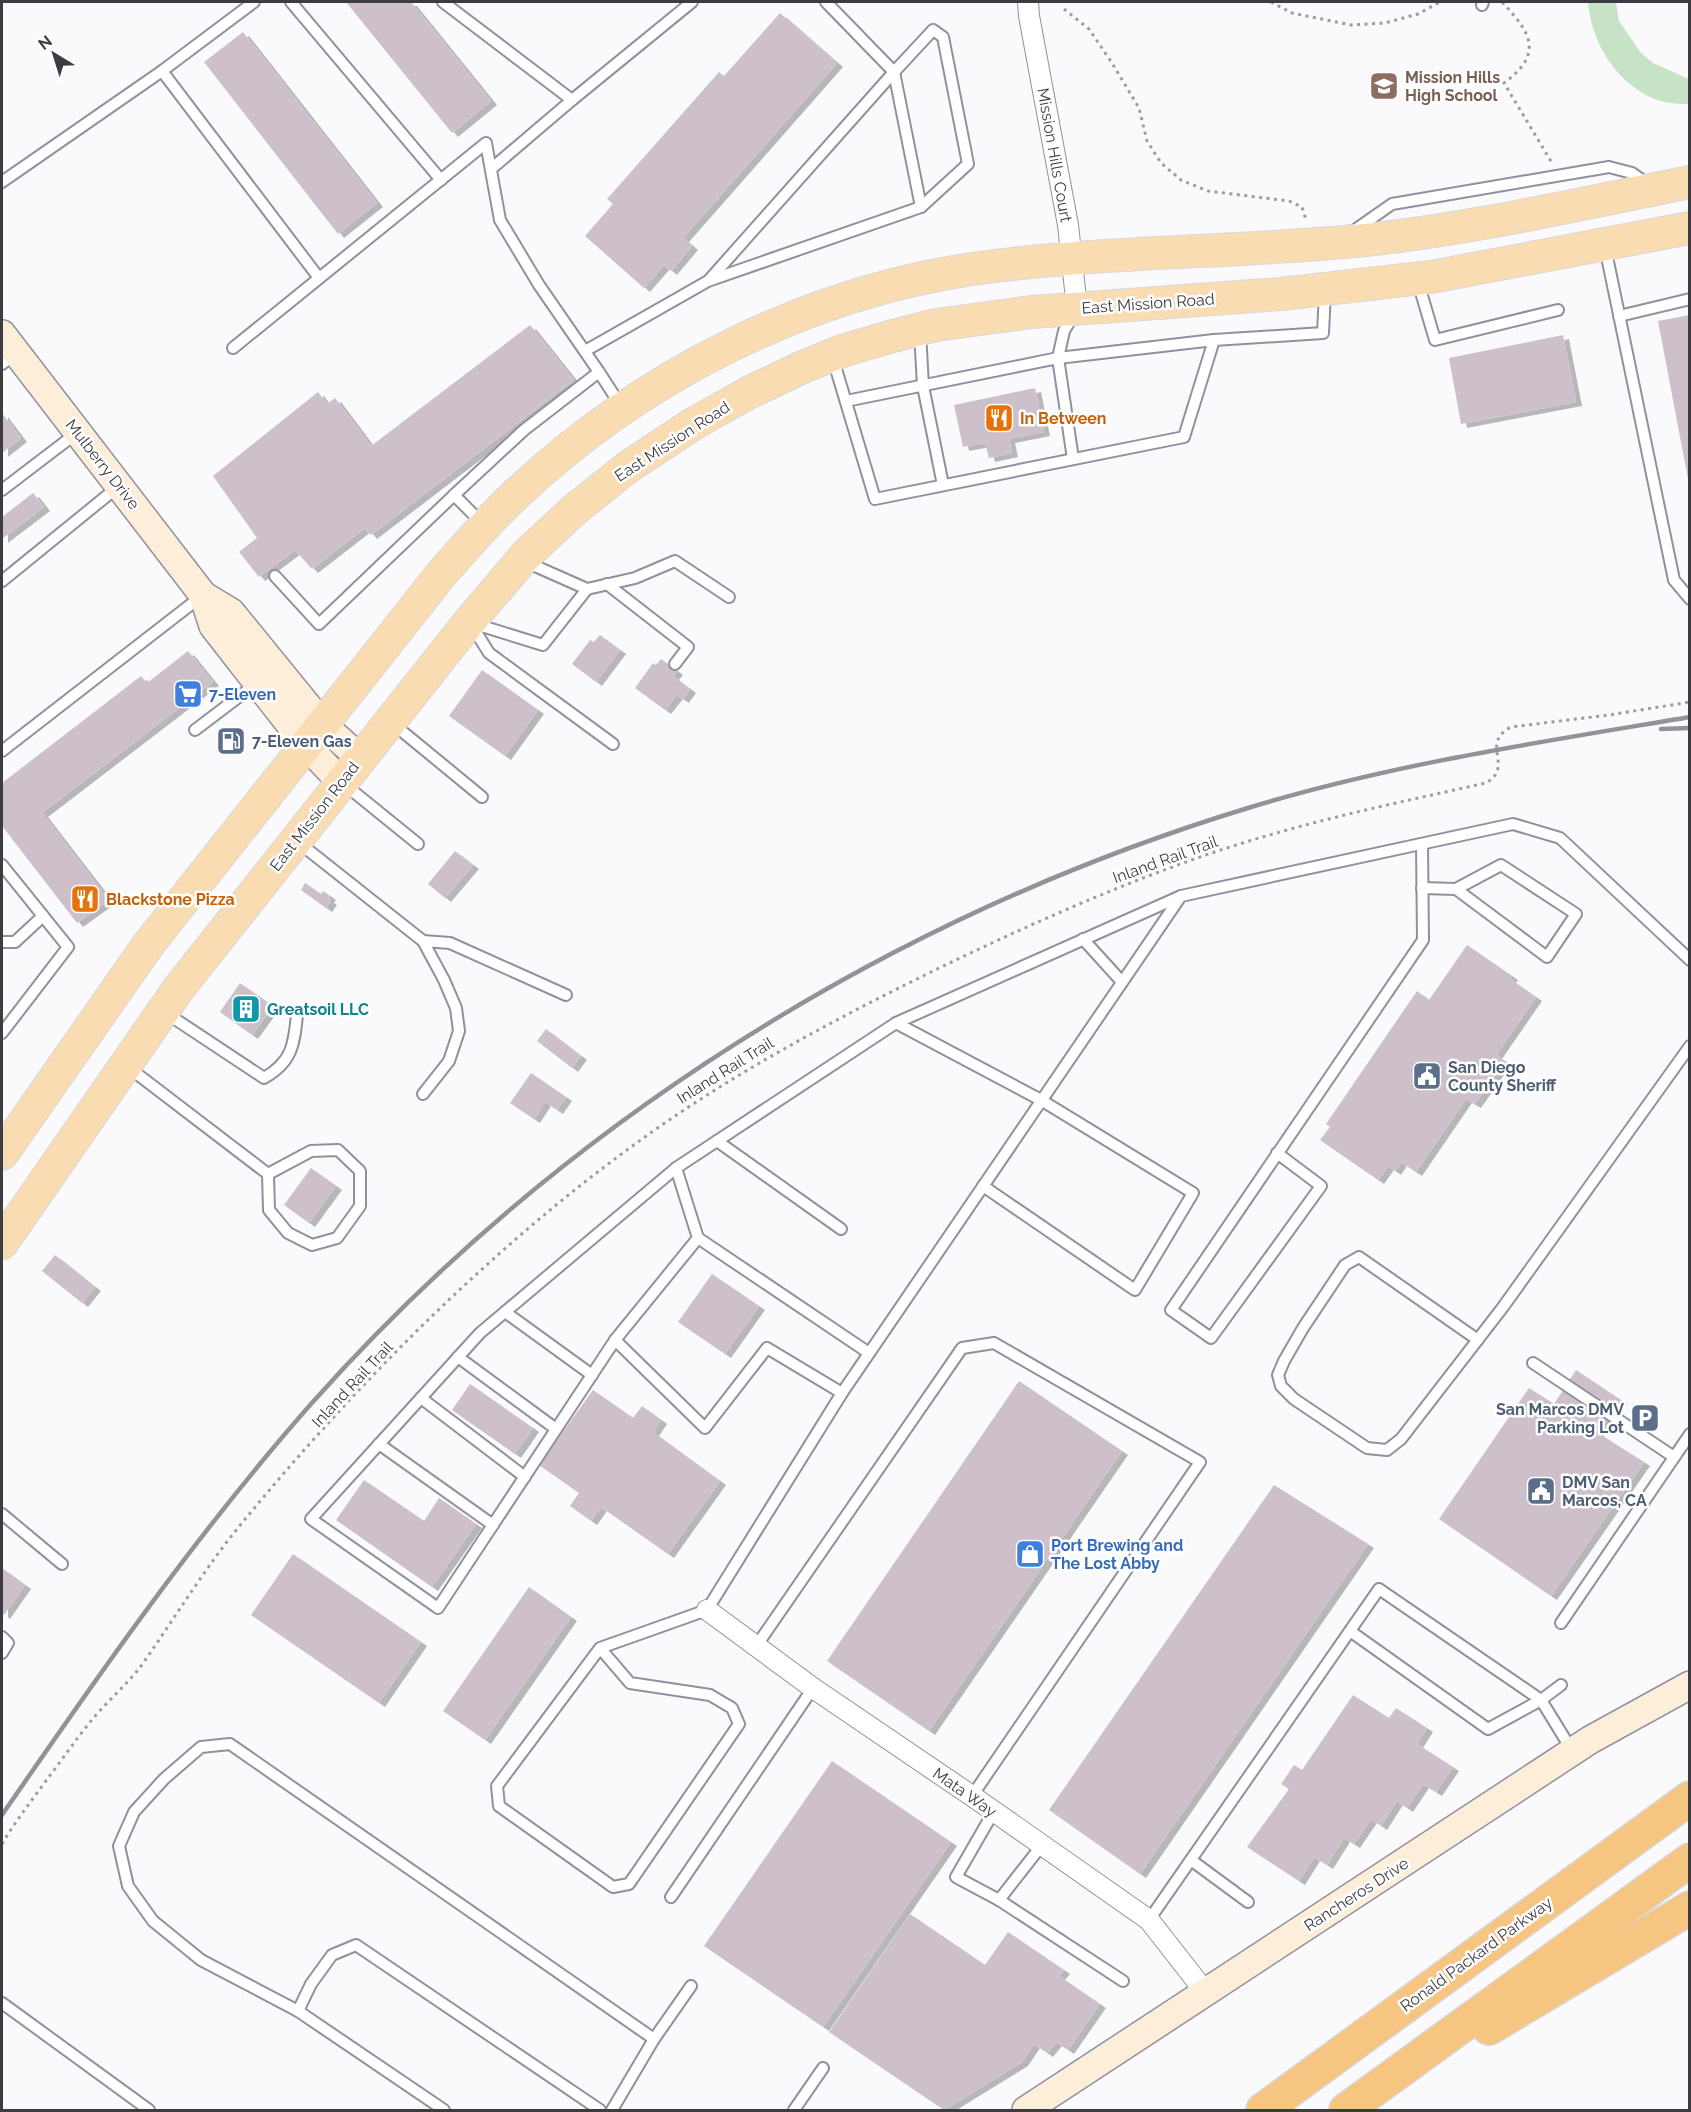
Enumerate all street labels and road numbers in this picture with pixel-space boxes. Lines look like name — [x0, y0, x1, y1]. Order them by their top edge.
street label: Mission Hills Court — [1033, 86, 1076, 224]
street label: East Mission Road — [1081, 289, 1215, 318]
street label: East Mission Road — [611, 397, 733, 486]
street label: Mulberry Drive — [62, 416, 144, 513]
street label: East Mission Road — [266, 758, 363, 875]
street label: Inland Rail Trail — [1110, 831, 1221, 887]
street label: Inland Rail Trail — [673, 1033, 778, 1108]
street label: Inland Rail Trail — [308, 1337, 397, 1431]
street label: Mata Way — [929, 1764, 1000, 1821]
street label: Rancheros Drive — [1300, 1854, 1412, 1935]
street label: Ronald Packard Parkway — [1397, 1893, 1556, 2016]

